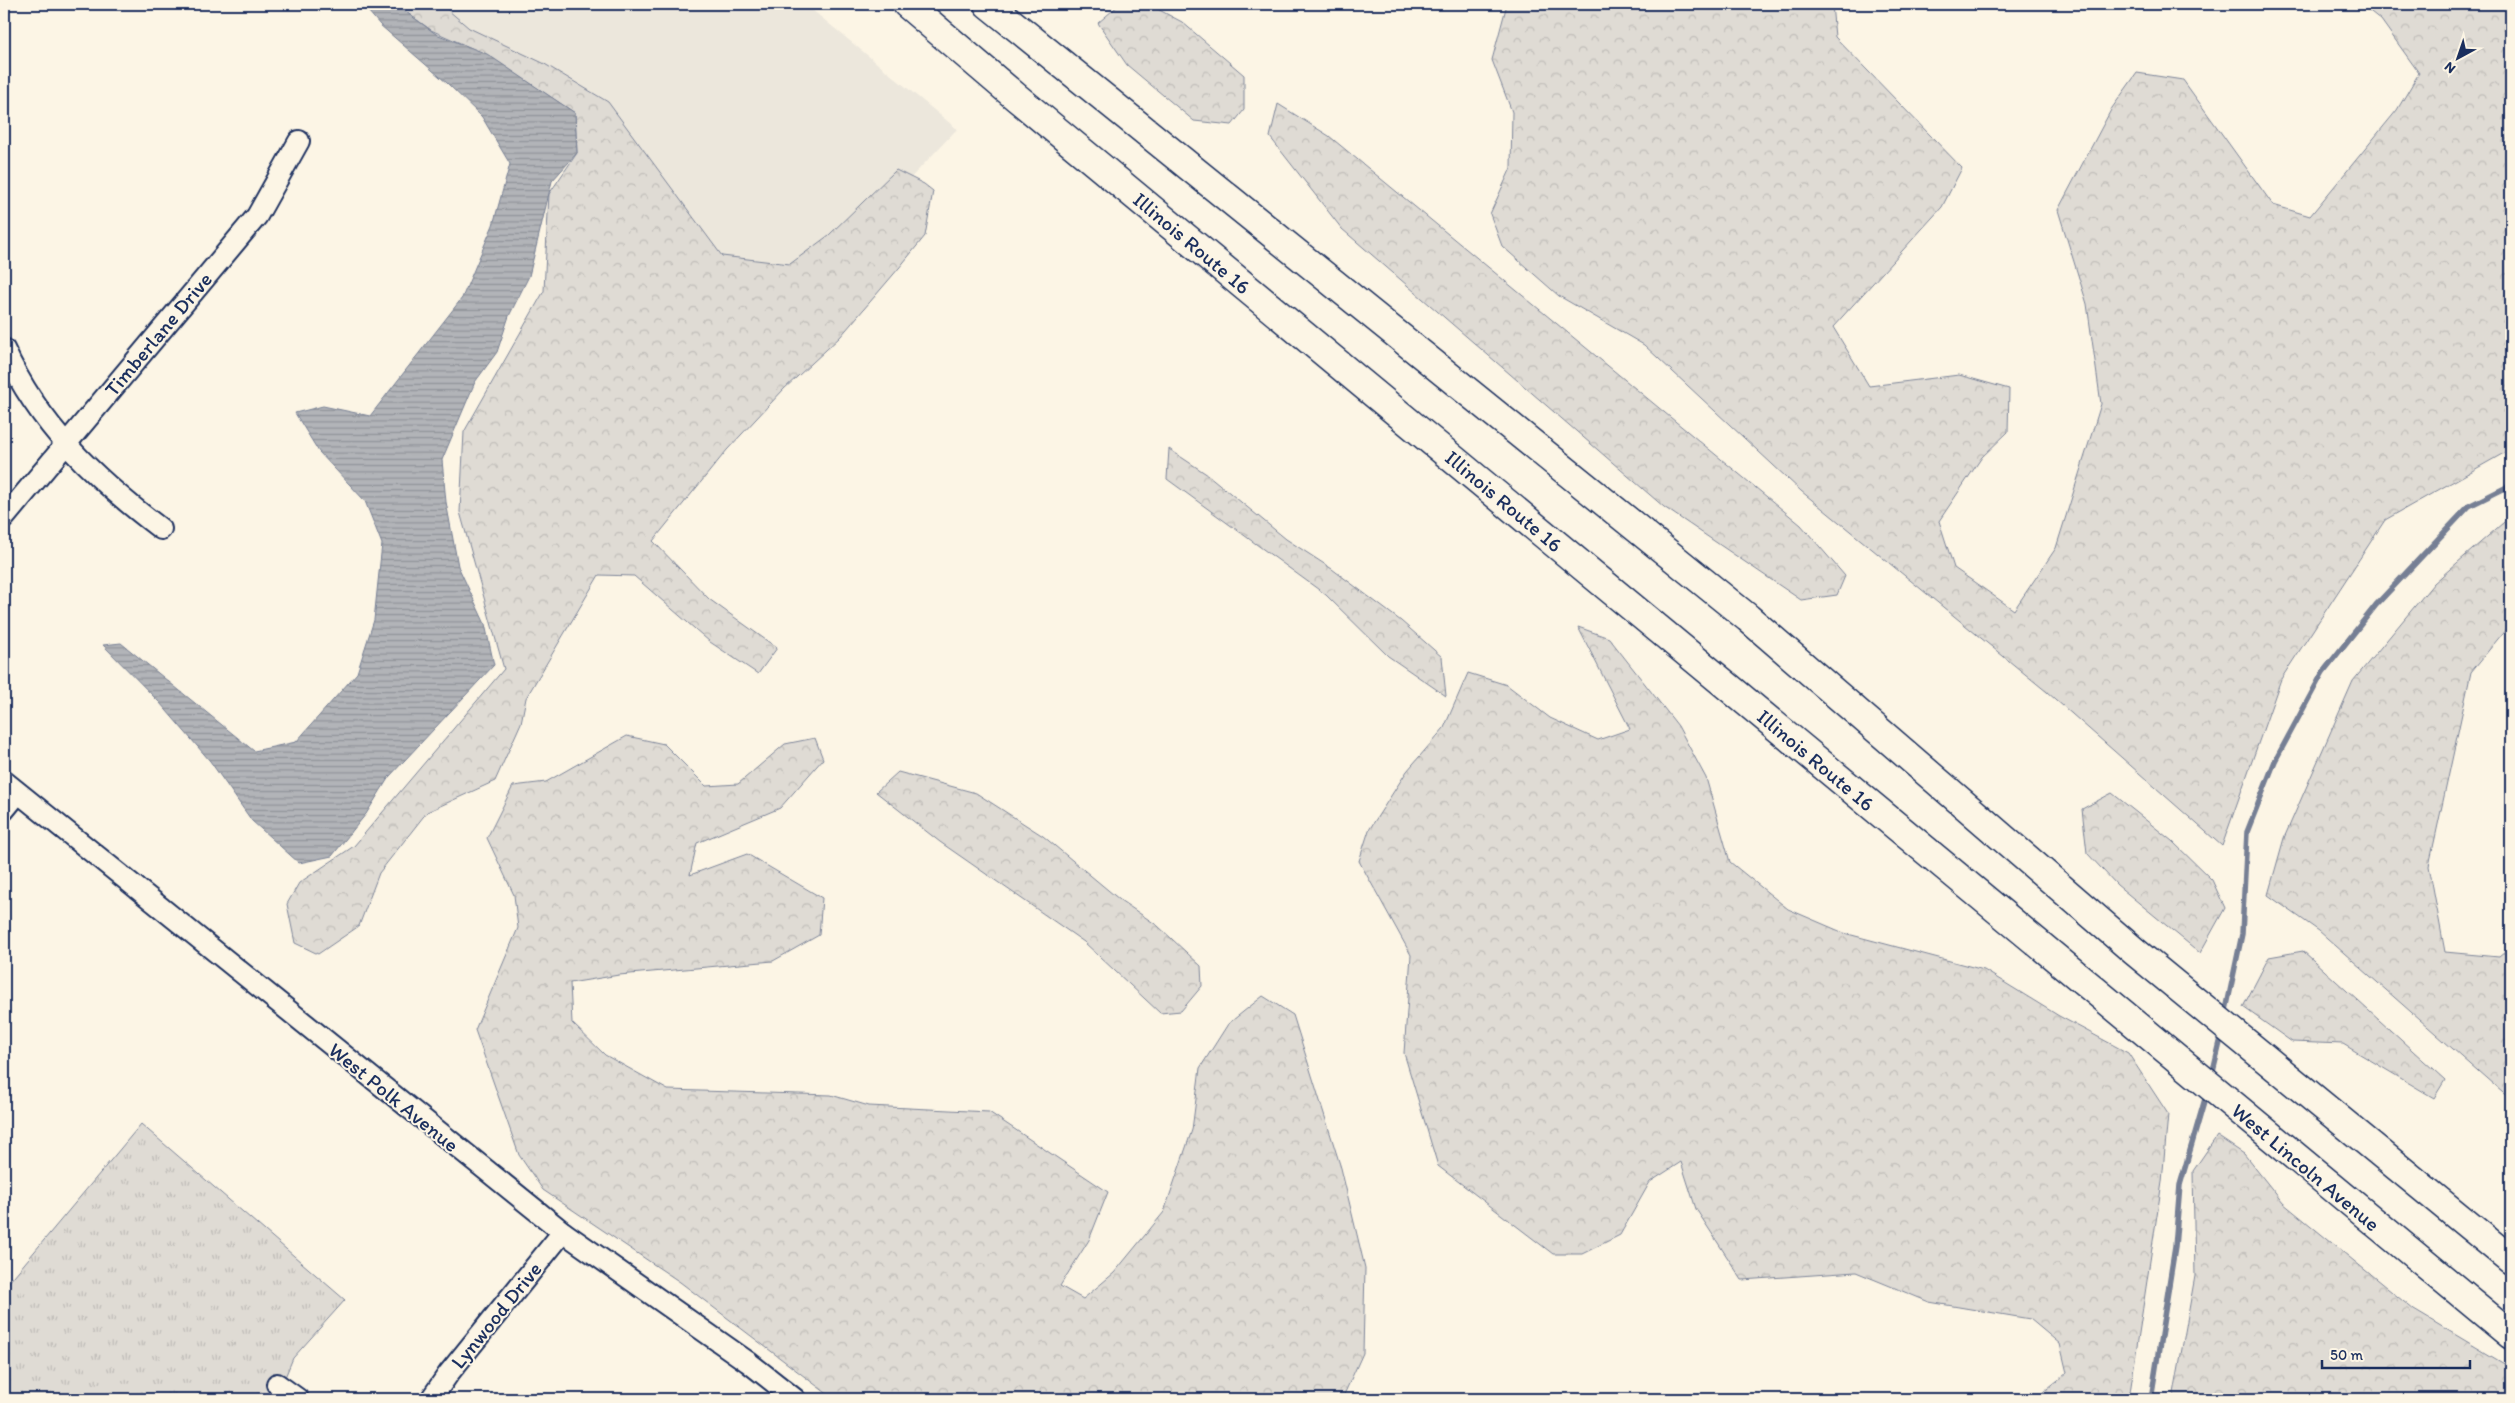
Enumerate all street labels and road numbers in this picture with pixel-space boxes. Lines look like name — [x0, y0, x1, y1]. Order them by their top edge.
street label: Illinois Route 16 — [1128, 187, 1256, 299]
street label: Timberlane Drive — [99, 267, 217, 401]
street label: Illinois Route 16 — [1440, 445, 1568, 557]
street label: Illinois Route 16 — [1752, 704, 1880, 816]
street label: West Polk Avenue — [324, 1037, 464, 1157]
street label: West Lincoln Avenue — [2227, 1098, 2385, 1236]
street label: Lynwood Drive — [445, 1257, 547, 1373]

